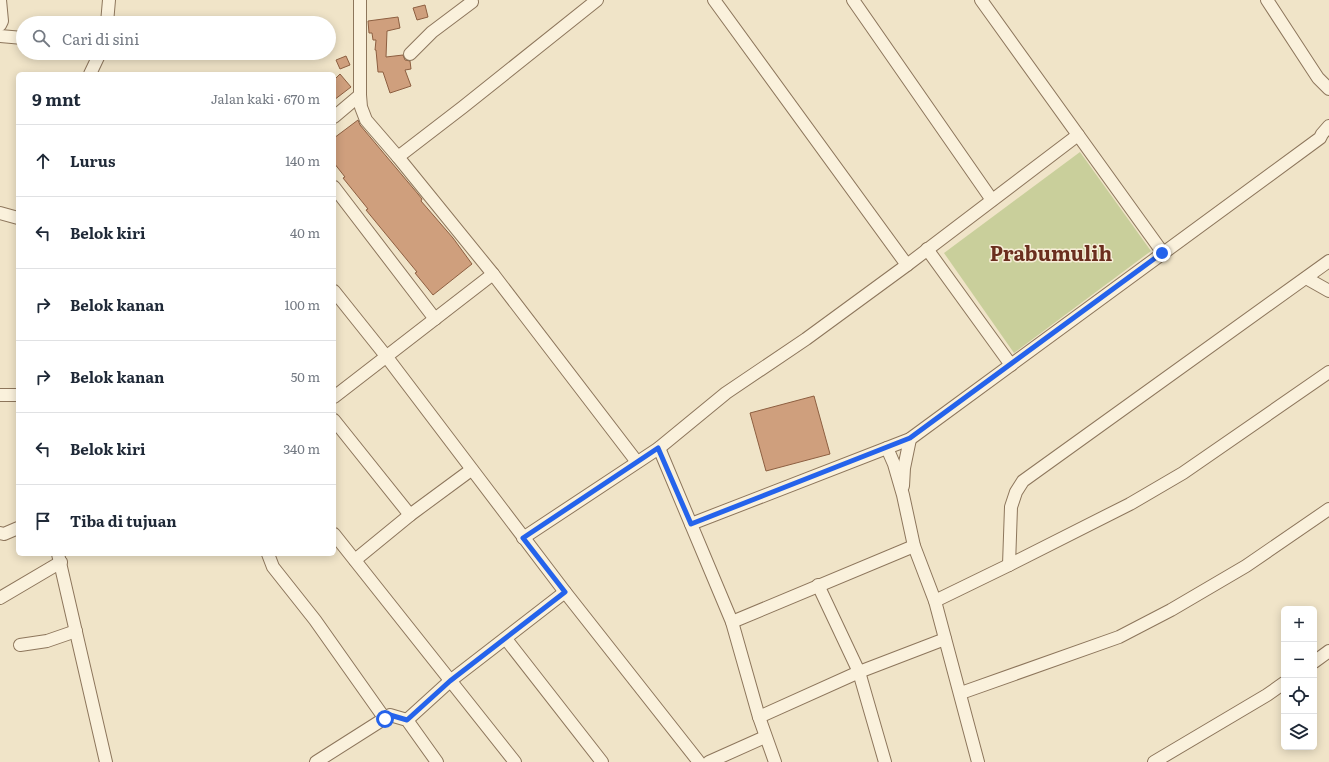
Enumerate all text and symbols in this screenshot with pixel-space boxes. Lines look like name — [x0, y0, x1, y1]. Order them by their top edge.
search box — [16, 16, 336, 60]
icon: search — [30, 27, 52, 49]
text: Cari di sini — [62, 27, 139, 50]
text: 9 mnt — [32, 86, 81, 111]
text: Jalan kaki · 670 m — [211, 89, 320, 108]
text: Lurus — [70, 149, 115, 172]
icon: ahead — [32, 150, 54, 172]
text: 140 m — [285, 151, 320, 170]
text: Belok kiri — [70, 221, 146, 244]
icon: left — [32, 222, 54, 244]
text: 40 m — [290, 223, 320, 242]
district label: Prabumulih — [990, 237, 1112, 267]
route end — [1153, 244, 1171, 262]
text: Belok kanan — [70, 293, 164, 316]
icon: right — [32, 294, 54, 316]
text: 100 m — [284, 295, 320, 314]
text: Belok kanan — [70, 365, 164, 388]
icon: right — [32, 366, 54, 388]
text: 50 m — [291, 367, 320, 386]
text: Belok kiri — [70, 437, 146, 460]
icon: left — [32, 438, 54, 460]
text: 340 m — [283, 439, 320, 458]
text: Tiba di tujuan — [70, 509, 177, 532]
icon: arrive — [32, 510, 54, 532]
map controls — [1281, 606, 1317, 750]
button: + — [1281, 606, 1317, 642]
button: − — [1281, 642, 1317, 678]
button: locate — [1281, 678, 1317, 714]
route start — [376, 710, 394, 728]
button: layers — [1281, 714, 1317, 750]

